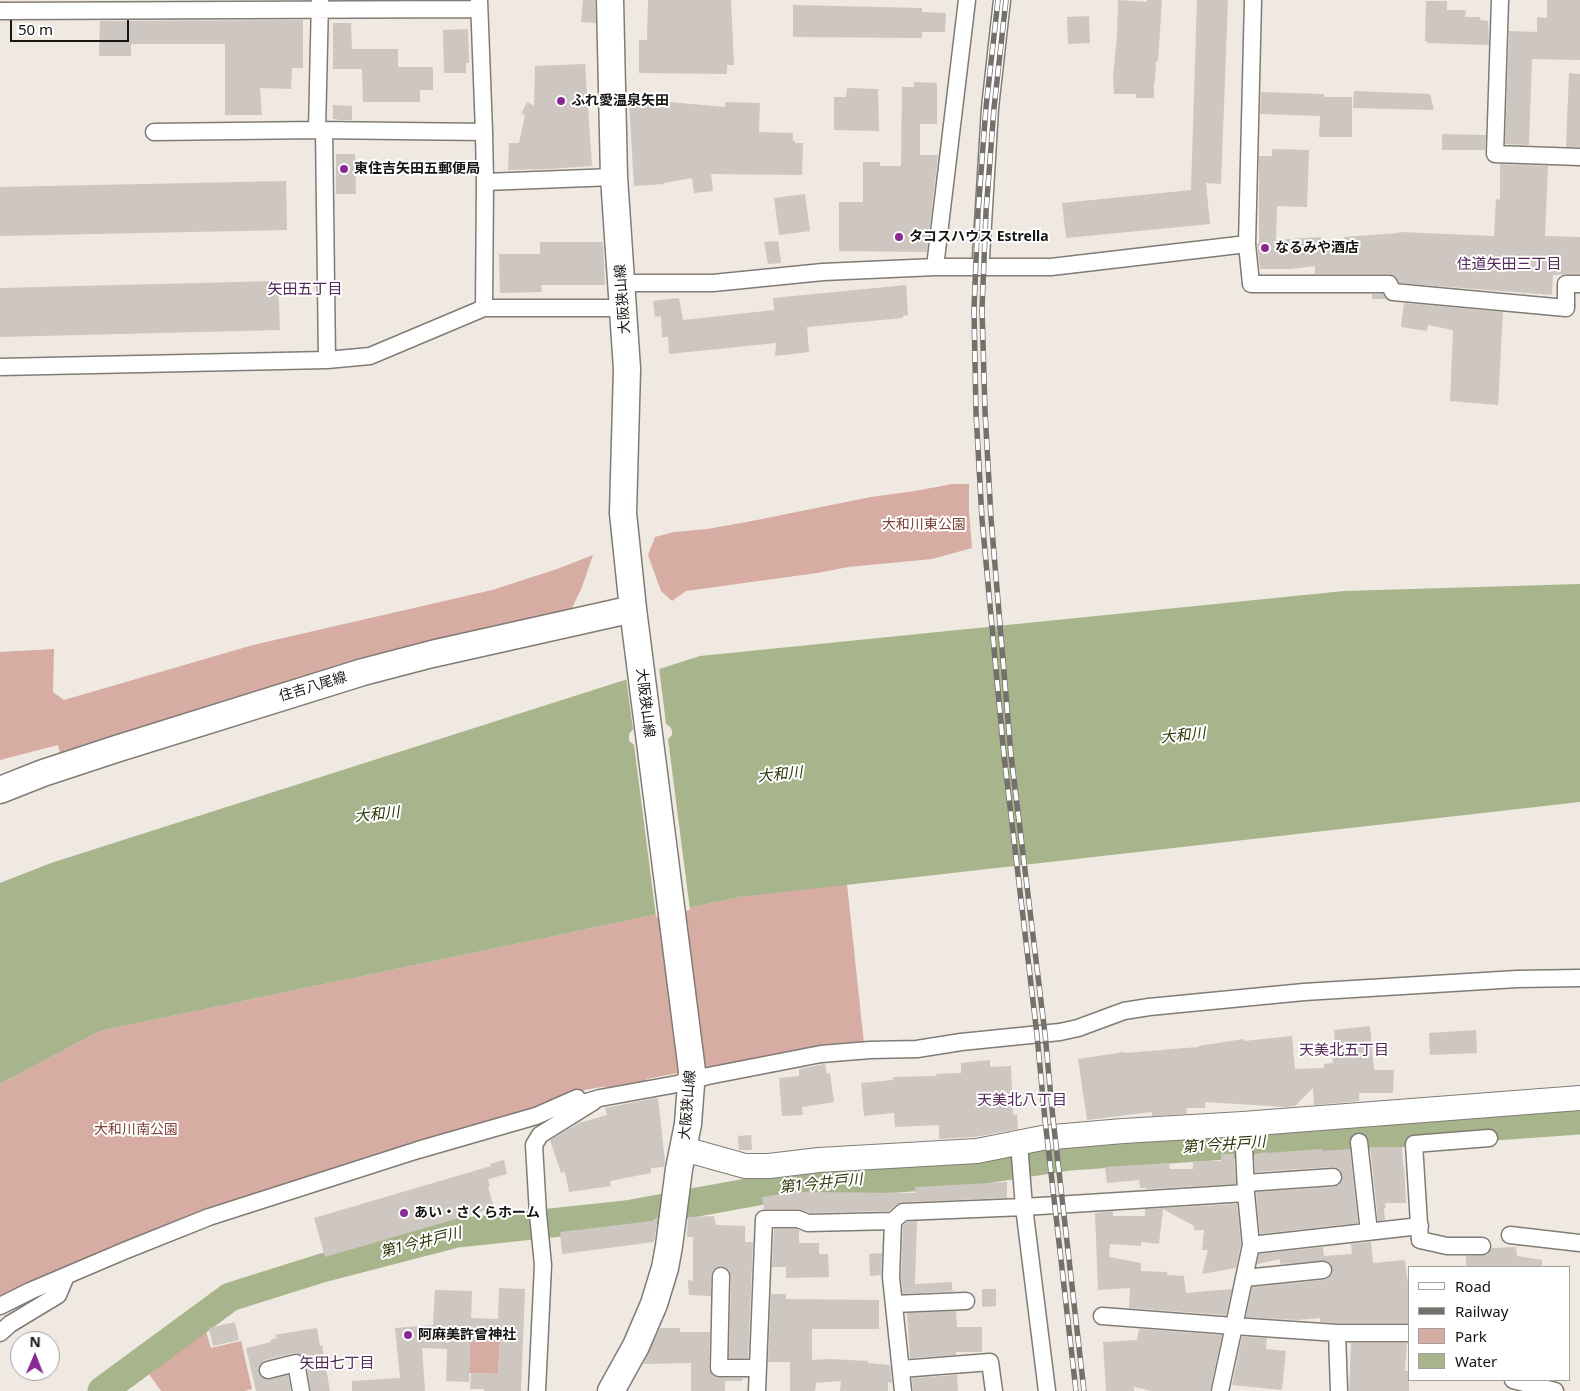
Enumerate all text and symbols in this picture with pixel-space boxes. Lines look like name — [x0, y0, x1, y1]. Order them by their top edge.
scale bar — [12, 10, 131, 42]
text: 50 m — [18, 19, 53, 39]
place label: ふれ愛温泉矢田 — [571, 93, 669, 109]
marker: ふれ愛温泉矢田 — [555, 95, 567, 107]
place label: 東住吉矢田五郵便局 — [354, 161, 480, 177]
marker: 東住吉矢田五郵便局 — [338, 163, 350, 175]
place label: タコスハウス Estrella — [909, 229, 1049, 245]
marker: タコスハウス Estrella — [893, 231, 905, 243]
place label: なるみや酒店 — [1275, 240, 1359, 256]
marker: なるみや酒店 — [1259, 242, 1271, 254]
district label: 住道矢田三丁目 — [1457, 256, 1561, 274]
street label: 大阪狭山線 — [612, 263, 634, 335]
district label: 矢田五丁目 — [268, 281, 342, 299]
park label: 大和川東公園 — [882, 517, 966, 533]
street label: 大阪狭山線 — [632, 667, 658, 739]
street label: 住吉八尾線 — [277, 669, 349, 705]
water label: 大和川 — [1160, 725, 1206, 747]
water label: 大和川 — [757, 764, 803, 786]
water label: 大和川 — [354, 804, 400, 826]
district label: 天美北五丁目 — [1299, 1042, 1389, 1060]
street label: 大阪狭山線 — [677, 1069, 699, 1141]
district label: 天美北八丁目 — [977, 1092, 1067, 1110]
park label: 大和川南公園 — [94, 1122, 178, 1138]
water label: 第1今井戸川 — [1182, 1133, 1266, 1157]
water label: 第1今井戸川 — [779, 1171, 863, 1197]
place label: あい・さくらホーム — [414, 1205, 540, 1221]
marker: あい・さくらホーム — [398, 1207, 410, 1219]
water label: 第1今井戸川 — [378, 1224, 464, 1262]
legend — [1408, 1266, 1570, 1381]
text: Road — [1455, 1276, 1491, 1296]
text: Railway — [1455, 1301, 1508, 1321]
text: Park — [1455, 1326, 1487, 1346]
place label: 阿麻美許曾神社 — [418, 1327, 516, 1343]
marker: 阿麻美許曾神社 — [402, 1329, 414, 1341]
north arrow — [10, 1331, 60, 1381]
text: N — [29, 1332, 41, 1351]
text: Water — [1455, 1351, 1497, 1371]
district label: 矢田七丁目 — [300, 1355, 374, 1373]

